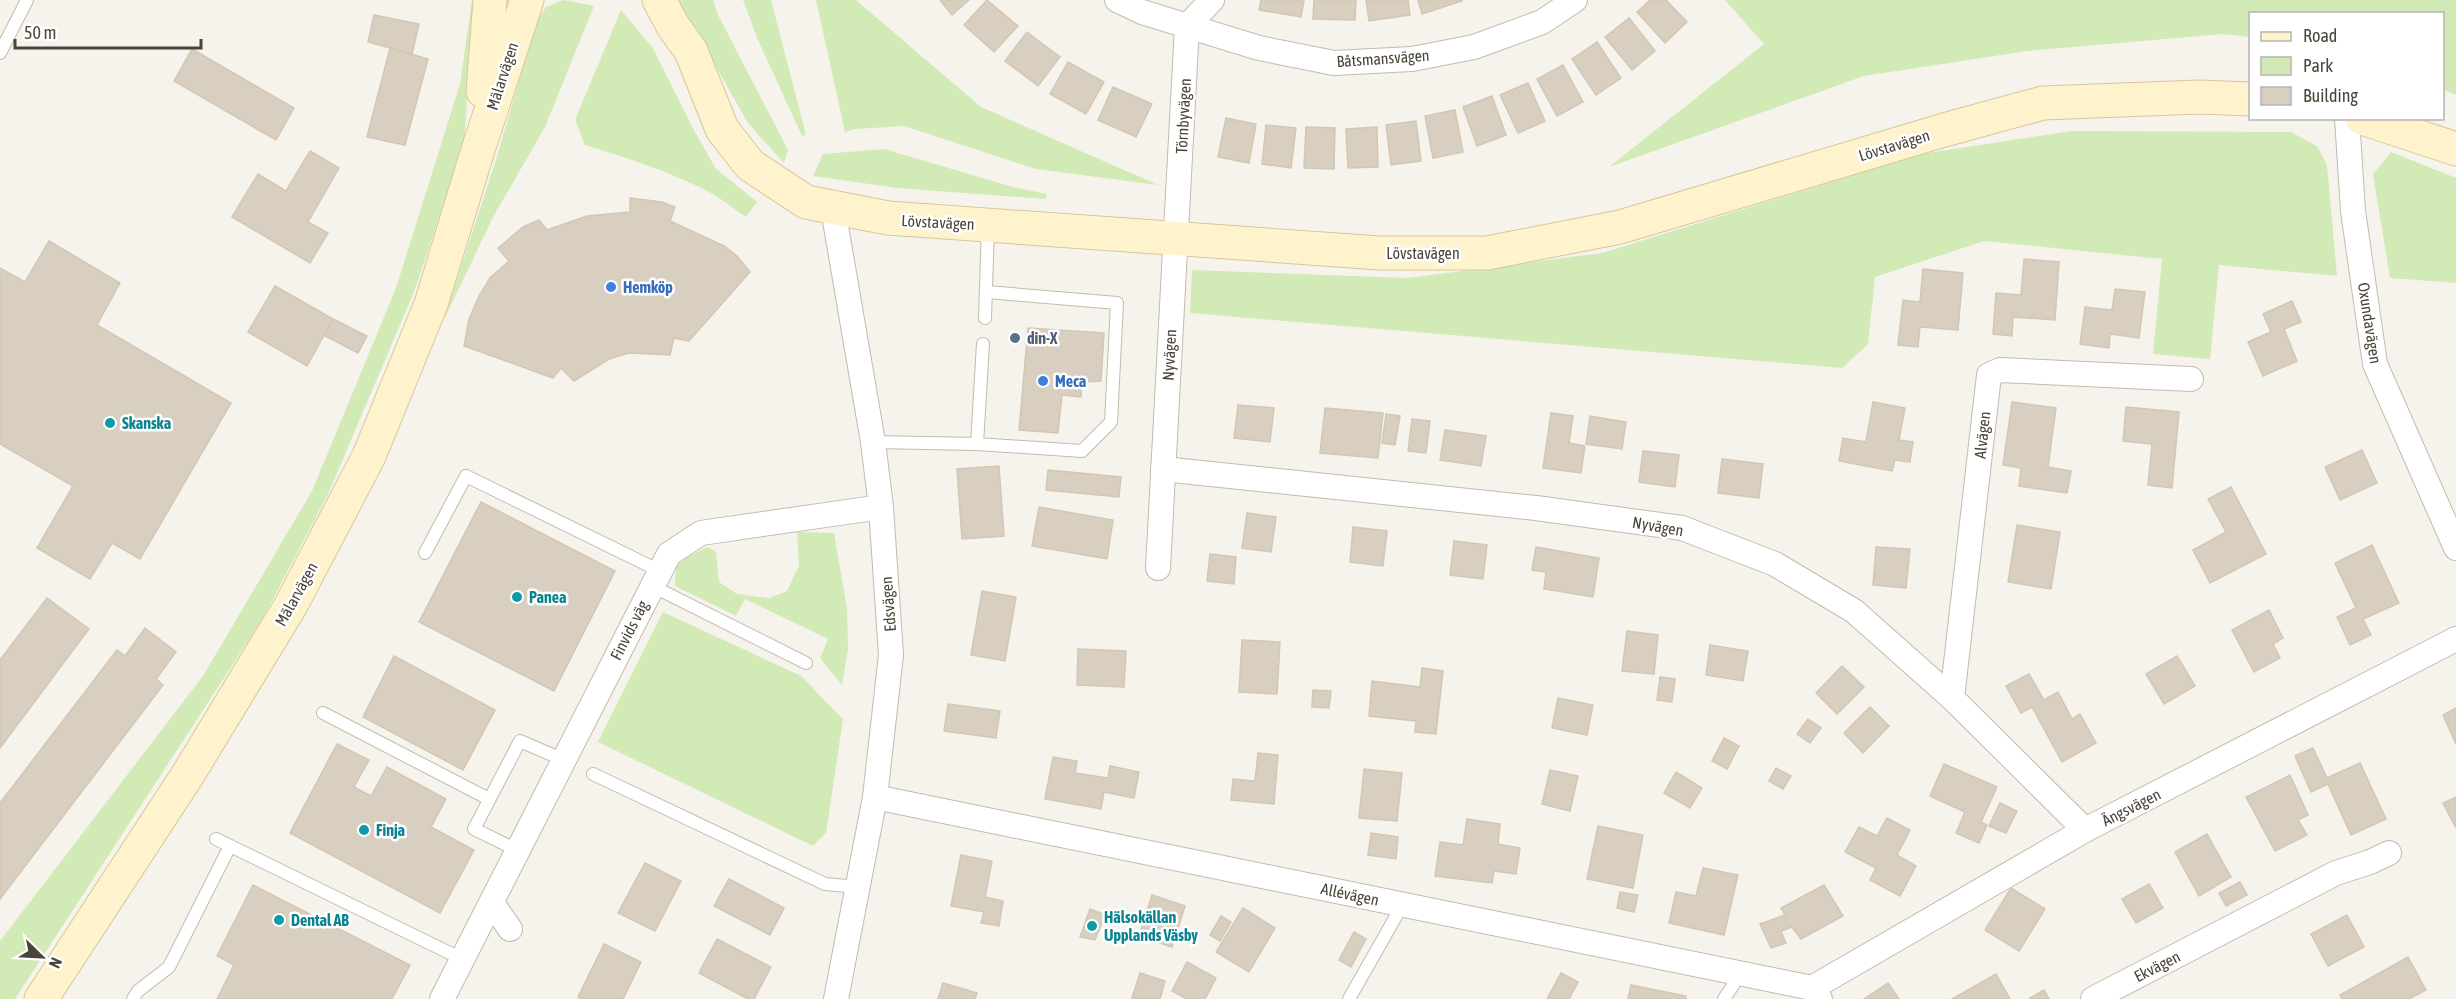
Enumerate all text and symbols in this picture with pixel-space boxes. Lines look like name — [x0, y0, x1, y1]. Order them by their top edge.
scale bar — [15, 12, 201, 50]
legend — [2249, 12, 2444, 120]
text: 50 m — [24, 22, 56, 43]
text: Road — [2303, 25, 2337, 46]
street label: Mälarvägen — [483, 40, 522, 112]
street label: Båtsmansvägen — [1336, 46, 1430, 71]
text: Park — [2303, 55, 2333, 76]
street label: Törnbyvägen — [1172, 78, 1195, 154]
text: Building — [2303, 85, 2358, 106]
street label: Lövstavägen — [1856, 126, 1932, 165]
street label: Lövstavägen — [901, 211, 975, 234]
street label: Lövstavägen — [1386, 244, 1460, 263]
place label: Hemköp — [623, 278, 673, 296]
marker: Hemköp — [604, 280, 618, 294]
street label: Oxundavägen — [2354, 281, 2385, 365]
place label: din-X — [1027, 329, 1058, 347]
street label: Nyvägen — [1159, 329, 1180, 381]
marker: din-X — [1008, 331, 1022, 345]
place label: Meca — [1055, 372, 1086, 390]
marker: Meca — [1036, 374, 1050, 388]
street label: Alvägen — [1971, 410, 1994, 460]
place label: Skanska — [122, 414, 171, 432]
marker: Skanska — [103, 416, 117, 430]
street label: Nyvägen — [1631, 513, 1685, 540]
street label: Mälarvägen — [271, 559, 322, 629]
street label: Edsvägen — [877, 576, 900, 632]
place label: Panea — [529, 588, 566, 606]
marker: Panea — [510, 590, 524, 604]
street label: Finvids väg — [606, 597, 653, 663]
street label: Ängsvägen — [2099, 785, 2164, 830]
place label: Finja — [376, 821, 405, 839]
marker: Finja — [357, 823, 371, 837]
street label: Allévägen — [1319, 879, 1381, 910]
place label: Hälsokällan Upplands Väsby — [1104, 908, 1198, 944]
place label: Dental AB — [291, 911, 349, 929]
marker: Dental AB — [272, 913, 286, 927]
marker: Hälsokällan Upplands Väsby — [1085, 919, 1099, 933]
north arrow — [12, 927, 72, 987]
street label: Ekvägen — [2131, 947, 2184, 986]
text: N — [46, 955, 66, 971]

